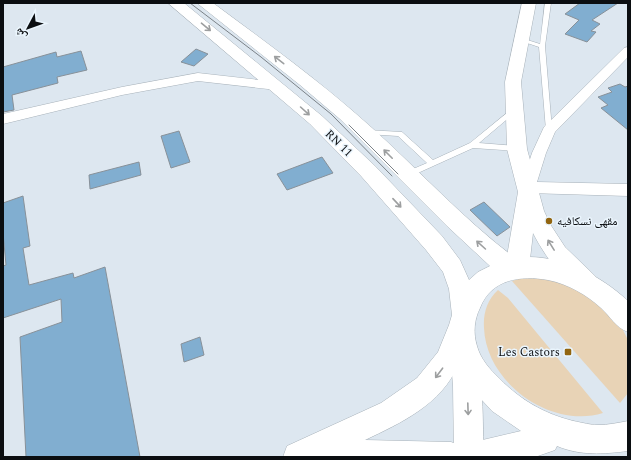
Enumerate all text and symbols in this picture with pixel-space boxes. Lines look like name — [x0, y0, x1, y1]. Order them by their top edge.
north arrow — [8, 8, 48, 48]
one-way arrow — [201, 22, 212, 31]
text: ش — [10, 24, 31, 44]
one-way arrow — [273, 56, 284, 65]
one-way arrow — [300, 106, 310, 115]
street label: RN 11 — [320, 125, 357, 161]
one-way arrow — [383, 149, 393, 159]
one-way arrow — [392, 198, 402, 208]
place label: مقهى نسكافيه — [557, 212, 618, 231]
marker: مقهى نسكافيه — [544, 216, 554, 226]
one-way arrow — [547, 239, 555, 251]
one-way arrow — [476, 240, 486, 250]
place label: Les Castors — [498, 343, 560, 362]
marker: Les Castors — [563, 347, 573, 357]
one-way arrow — [435, 367, 443, 378]
one-way arrow — [464, 402, 472, 415]

